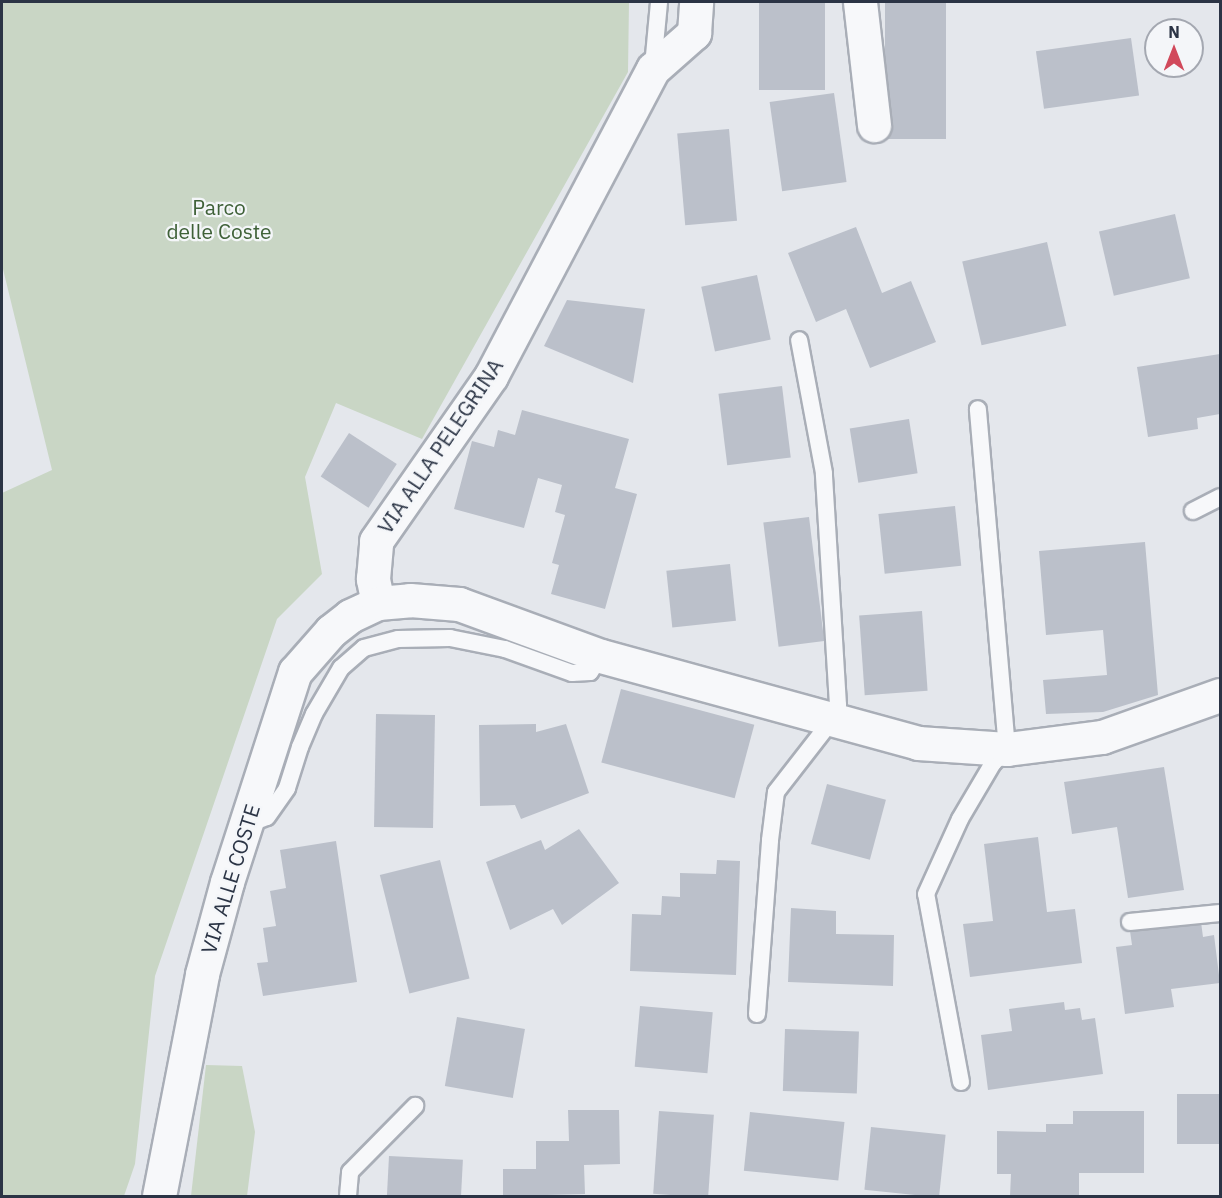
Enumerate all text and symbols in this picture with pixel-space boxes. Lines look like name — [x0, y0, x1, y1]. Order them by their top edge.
north arrow — [1144, 18, 1204, 78]
text: N — [1168, 22, 1180, 42]
park label: Parco delle Coste — [166, 194, 272, 244]
street label: VIA ALLA PELEGRINA — [372, 354, 508, 538]
street label: VIA ALLE COSTE — [195, 801, 265, 957]

